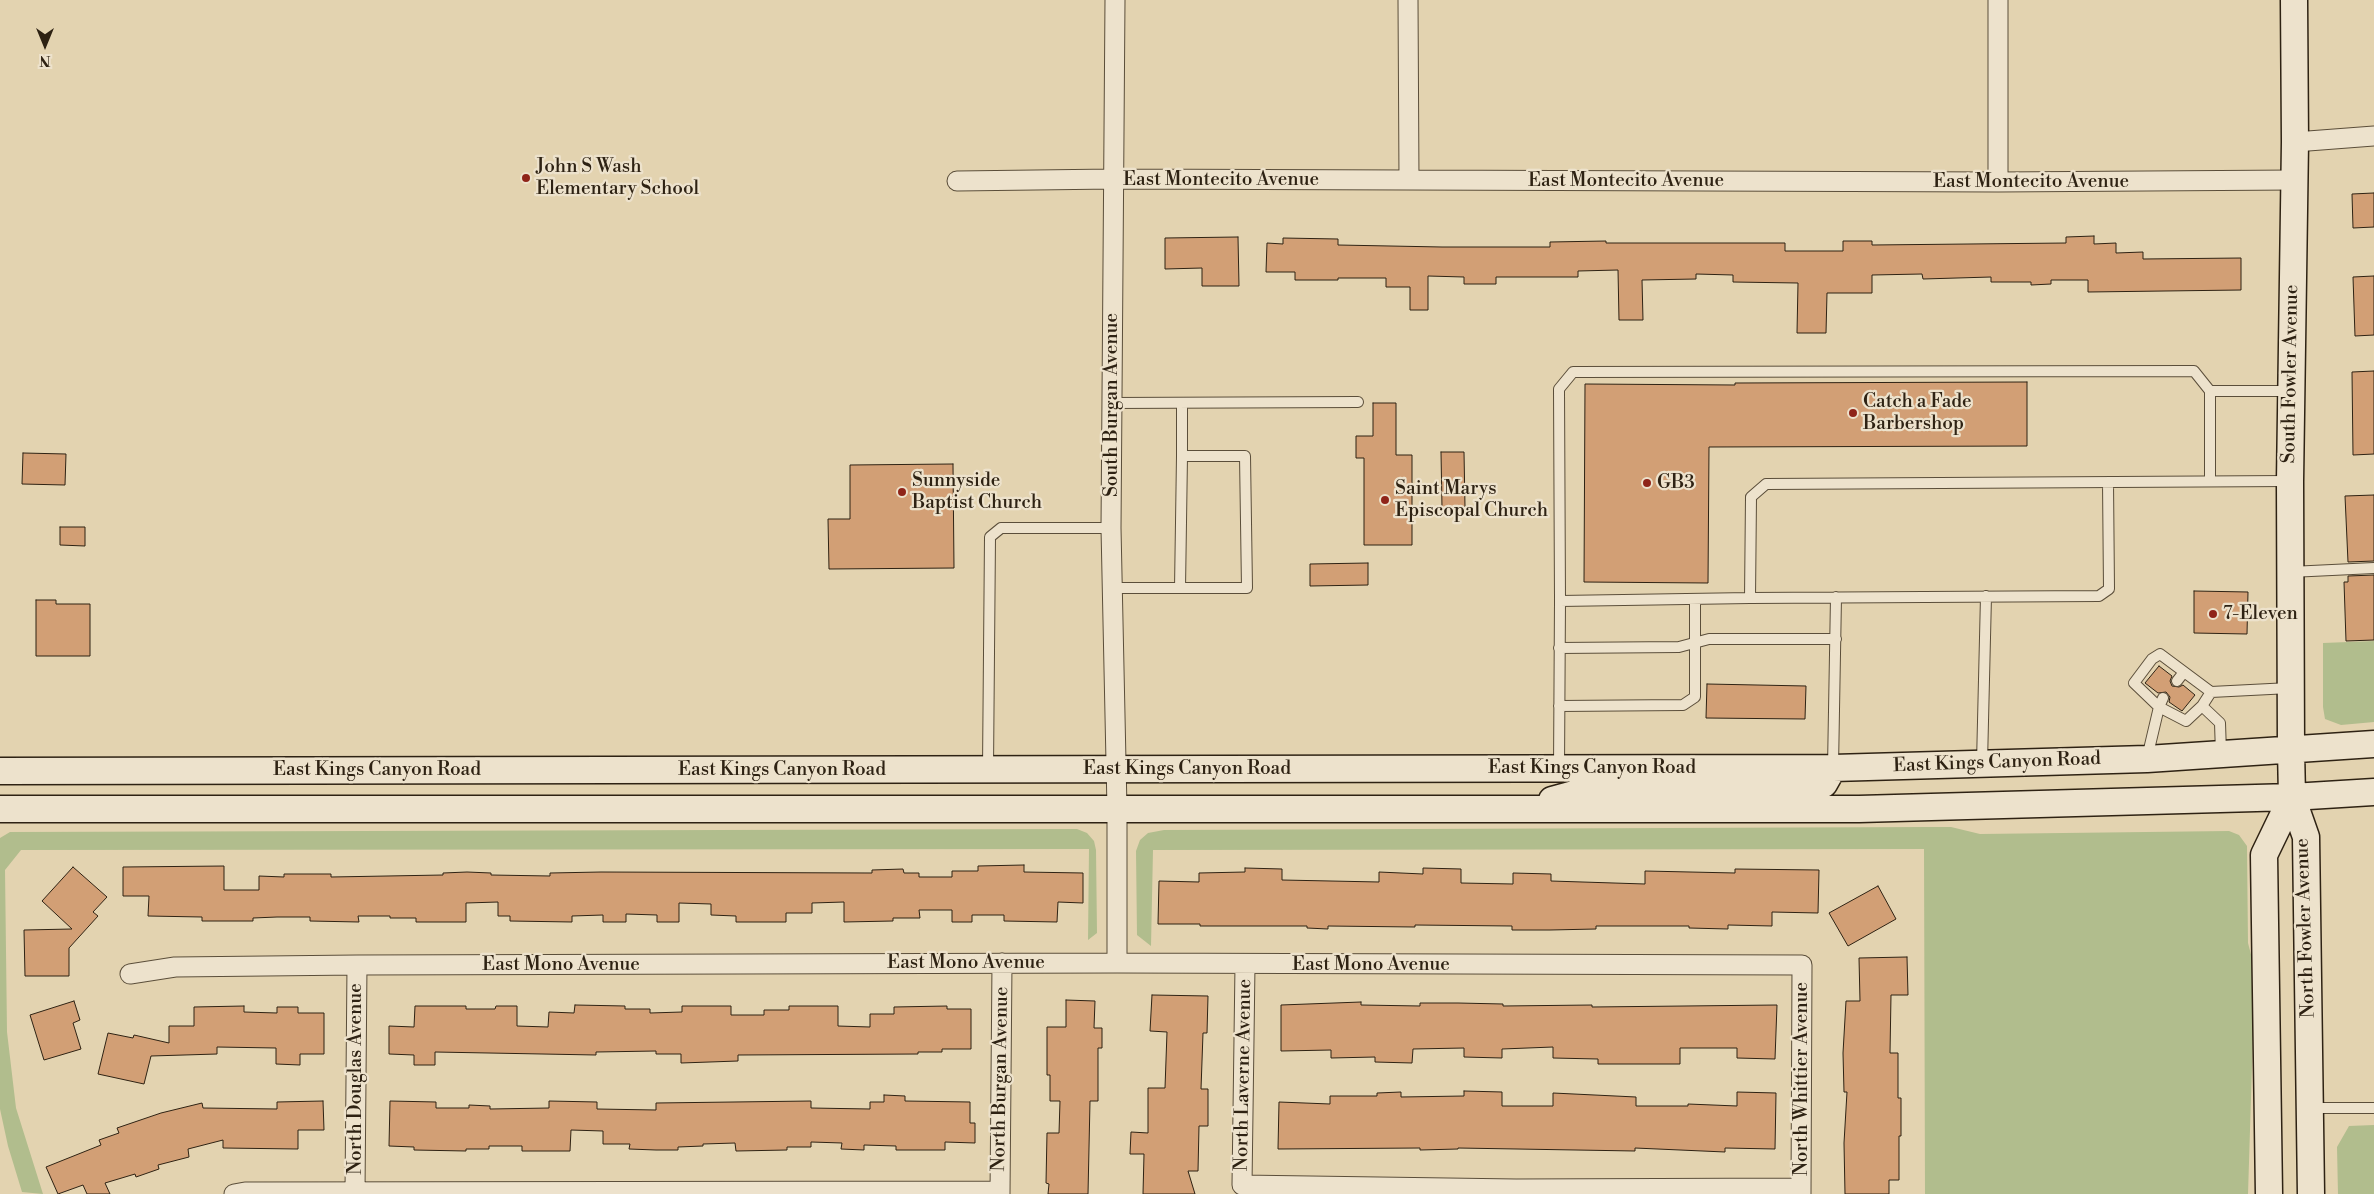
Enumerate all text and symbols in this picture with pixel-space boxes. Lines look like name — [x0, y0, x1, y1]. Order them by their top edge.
north arrow — [20, 20, 70, 70]
text: N — [39, 51, 51, 69]
place label: John S Wash Elementary School — [536, 156, 699, 200]
street label: East Montecito Avenue — [1123, 169, 1319, 191]
street label: East Montecito Avenue — [1528, 170, 1724, 192]
street label: East Montecito Avenue — [1933, 171, 2129, 193]
marker: John S Wash Elementary School — [520, 172, 532, 184]
street label: South Fowler Avenue — [2278, 284, 2304, 464]
street label: South Burgan Avenue — [1101, 313, 1123, 497]
place label: Catch a Fade Barbershop — [1863, 391, 1972, 435]
marker: Catch a Fade Barbershop — [1847, 407, 1859, 419]
place label: Sunnyside Baptist Church — [912, 470, 1042, 514]
place label: GB3 — [1657, 472, 1695, 494]
marker: GB3 — [1641, 477, 1653, 489]
place label: Saint Marys Episcopal Church — [1395, 478, 1548, 522]
marker: Sunnyside Baptist Church — [896, 486, 908, 498]
marker: Saint Marys Episcopal Church — [1379, 494, 1391, 506]
place label: 7-Eleven — [2223, 603, 2298, 625]
marker: 7-Eleven — [2207, 608, 2219, 620]
street label: East Kings Canyon Road — [1893, 748, 2101, 778]
street label: East Kings Canyon Road — [1488, 757, 1696, 779]
street label: East Kings Canyon Road — [1083, 758, 1291, 780]
street label: East Kings Canyon Road — [273, 759, 481, 781]
street label: East Kings Canyon Road — [678, 759, 886, 781]
street label: North Fowler Avenue — [2291, 838, 2321, 1018]
street label: East Mono Avenue — [887, 952, 1045, 974]
street label: East Mono Avenue — [482, 954, 640, 976]
street label: East Mono Avenue — [1292, 954, 1450, 976]
street label: North Laverne Avenue — [1231, 979, 1257, 1171]
street label: North Whittier Avenue — [1791, 982, 1813, 1176]
street label: North Douglas Avenue — [345, 983, 367, 1175]
street label: North Burgan Avenue — [988, 986, 1014, 1172]

